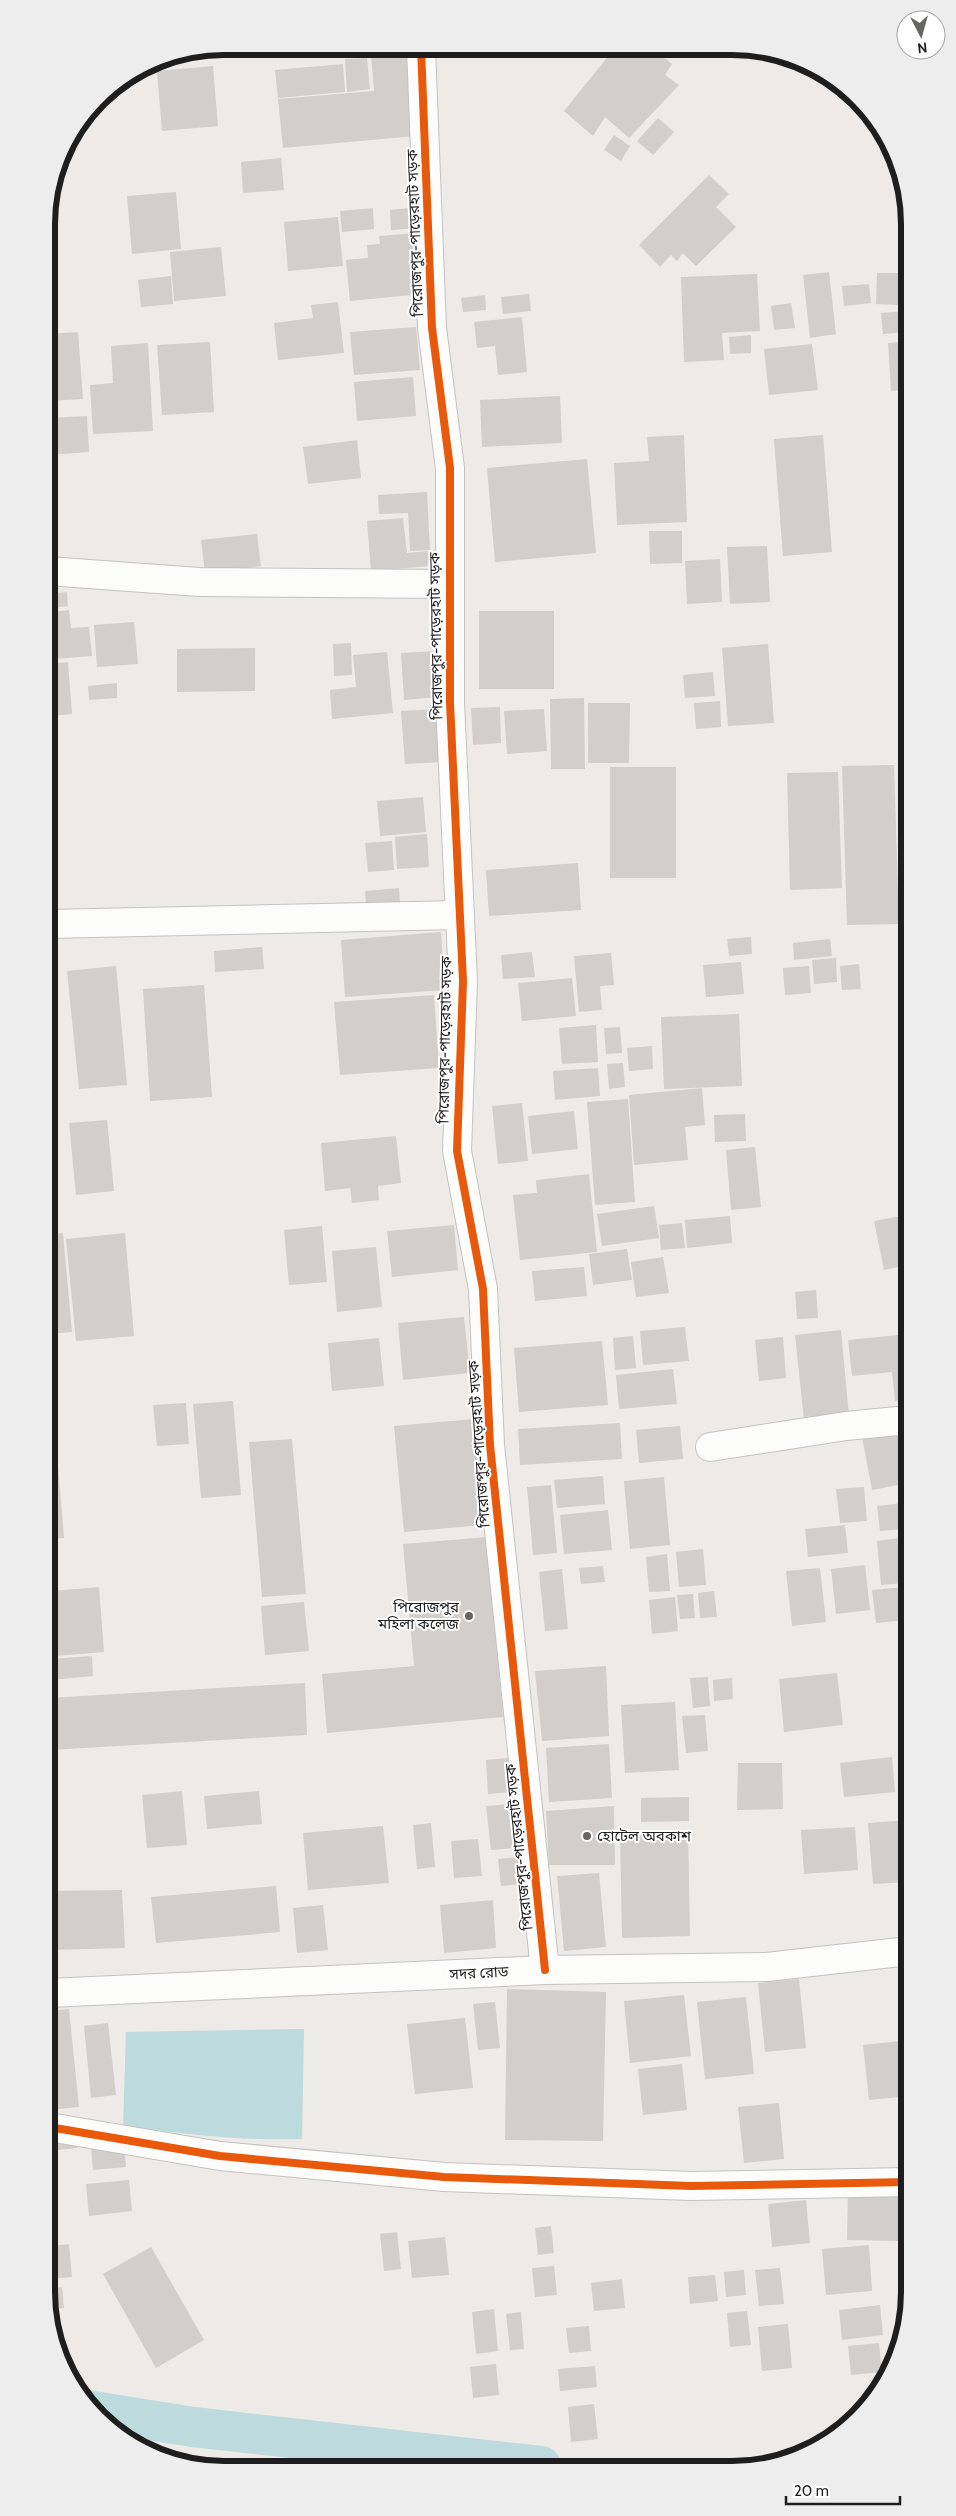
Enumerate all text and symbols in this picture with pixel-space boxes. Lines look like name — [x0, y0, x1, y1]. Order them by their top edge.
north arrow — [896, 10, 946, 60]
text: N — [916, 38, 928, 57]
street label: পিরোজপুর-পাড়েরহাট সড়ক — [403, 148, 427, 318]
street label: পিরোজপুর-পাড়েরহাট সড়ক — [426, 551, 446, 721]
street label: পিরোজপুর-পাড়েরহাট সড়ক — [435, 955, 455, 1125]
street label: পিরোজপুর-পাড়েরহাট সড়ক — [464, 1359, 494, 1529]
place label: পিরোজপুর মহিলা কলেজ — [377, 1598, 460, 1633]
marker: পিরোজপুর মহিলা কলেজ — [463, 1610, 475, 1622]
street label: পিরোজপুর-পাড়েরহাট সড়ক — [501, 1762, 537, 1932]
place label: হোটেল অবকাশ — [597, 1827, 692, 1845]
marker: হোটেল অবকাশ — [581, 1830, 593, 1842]
street label: সদর রোড — [448, 1962, 509, 1984]
scale bar — [786, 2474, 900, 2506]
text: 20 m — [794, 2482, 829, 2500]

